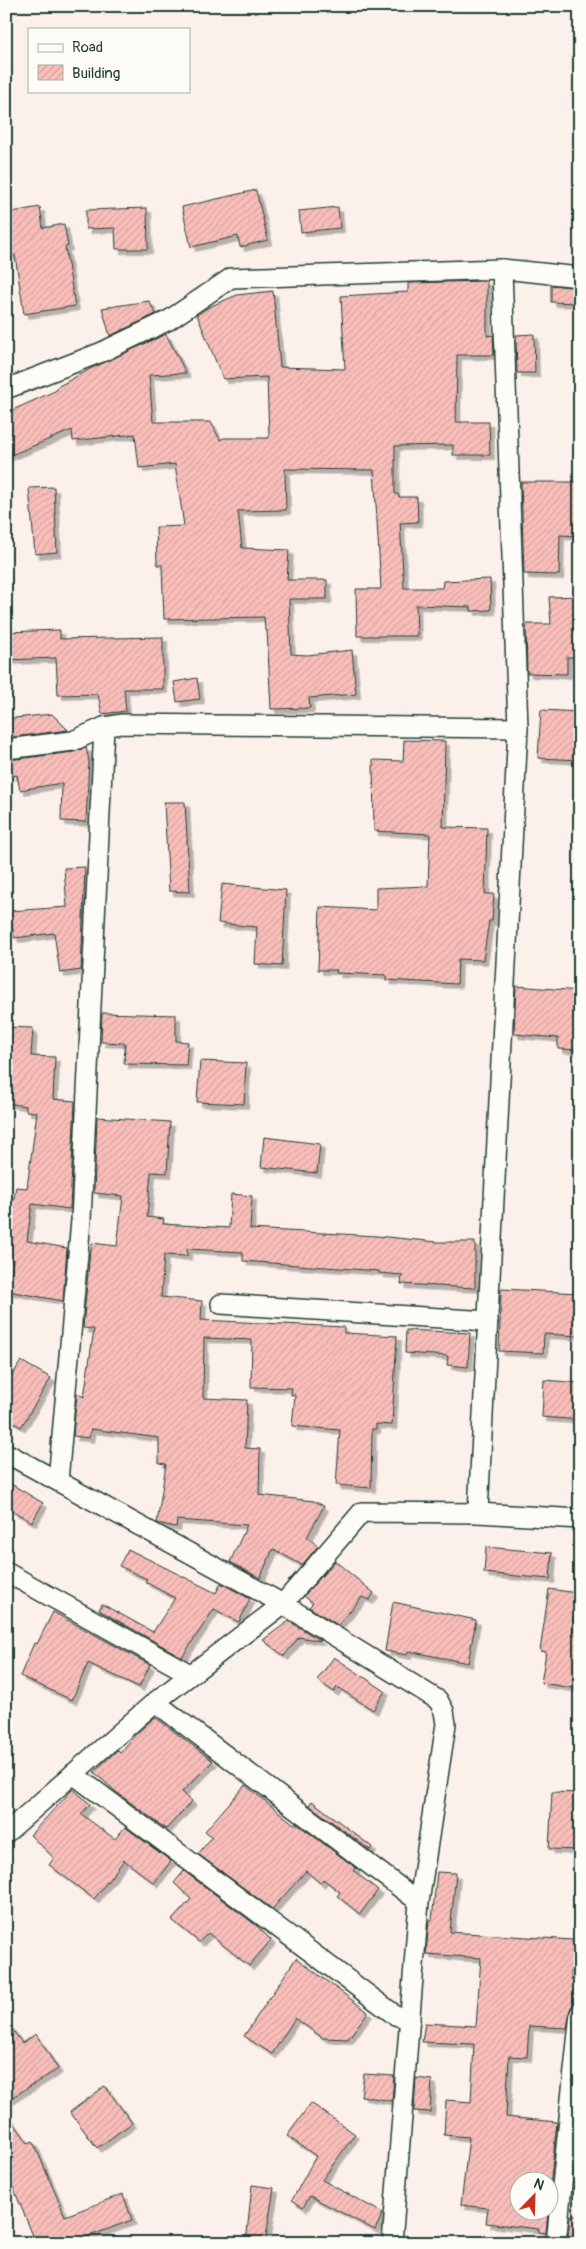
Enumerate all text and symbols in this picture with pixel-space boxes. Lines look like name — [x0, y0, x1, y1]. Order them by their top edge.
legend — [28, 28, 190, 92]
text: Road — [72, 38, 103, 57]
text: Building — [72, 64, 120, 83]
north arrow — [508, 2172, 558, 2222]
text: N — [531, 2175, 547, 2194]

